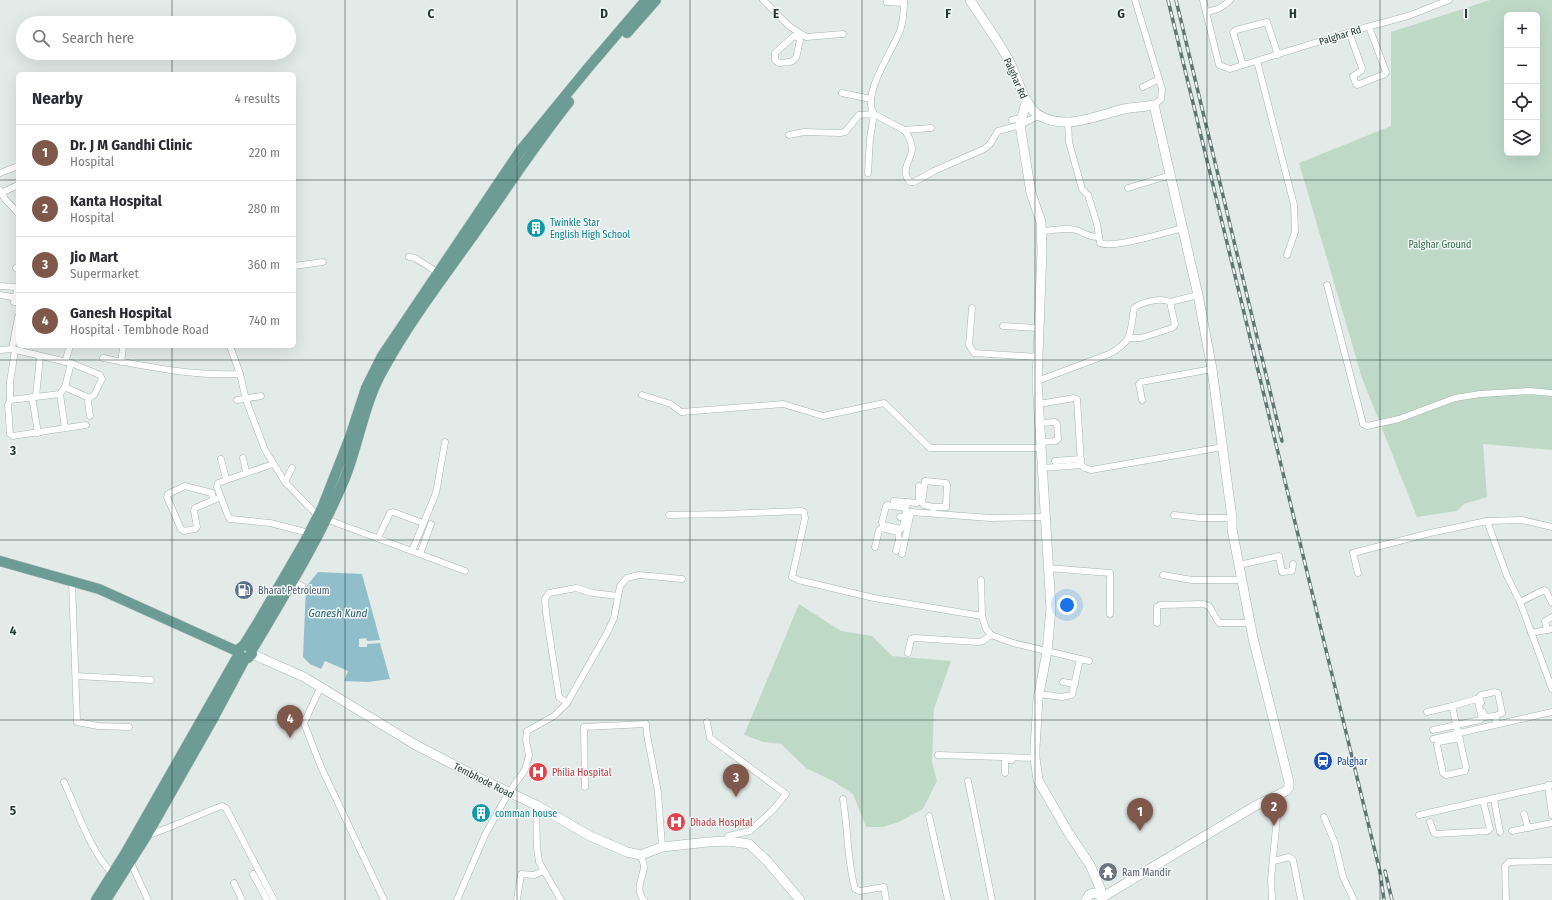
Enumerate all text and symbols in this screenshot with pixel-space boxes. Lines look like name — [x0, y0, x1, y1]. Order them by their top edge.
text: C — [428, 6, 435, 21]
text: D — [600, 6, 608, 21]
text: E — [773, 6, 779, 21]
text: F — [945, 6, 951, 21]
text: G — [1117, 6, 1125, 21]
text: H — [1289, 6, 1297, 21]
text: I — [1464, 6, 1468, 21]
map controls — [1504, 12, 1540, 156]
button: + — [1504, 12, 1540, 48]
search box — [16, 16, 296, 60]
street label: Palghar Rd — [1318, 24, 1363, 48]
icon: search — [30, 27, 52, 49]
text: Search here — [62, 29, 134, 47]
button: − — [1504, 48, 1540, 84]
street label: Palghar Rd — [1001, 56, 1029, 101]
button: locate — [1504, 84, 1540, 120]
text: Nearby — [32, 88, 83, 109]
text: 4 results — [234, 91, 280, 106]
button: layers — [1504, 120, 1540, 156]
text: Dr. J M Gandhi Clinic — [70, 136, 192, 154]
text: 1 — [42, 145, 48, 160]
text: 220 m — [249, 145, 280, 160]
text: Hospital — [70, 154, 114, 169]
text: Kanta Hospital — [70, 192, 162, 210]
text: 2 — [42, 201, 48, 216]
text: 280 m — [248, 201, 280, 216]
text: Hospital — [70, 210, 114, 225]
building icon: Twinkle Star English High School — [525, 217, 547, 239]
place label: Twinkle Star English High School — [550, 217, 631, 241]
park label: Palghar Ground — [1409, 239, 1471, 251]
text: Jio Mart — [70, 248, 118, 266]
text: 3 — [42, 257, 48, 272]
text: 360 m — [248, 257, 280, 272]
text: Supermarket — [70, 266, 139, 281]
text: Ganesh Hospital — [70, 304, 172, 322]
text: 4 — [42, 313, 48, 328]
text: 740 m — [249, 313, 280, 328]
text: Hospital · Tembhode Road — [70, 322, 209, 337]
text: 3 — [9, 443, 16, 458]
fuel station icon: Bharat Petroleum — [233, 579, 255, 601]
place label: Bharat Petroleum — [258, 585, 329, 597]
your location — [1057, 595, 1077, 615]
water label: Ganesh Kund — [309, 607, 368, 620]
text: 4 — [10, 623, 17, 638]
pin: 4 — [277, 705, 303, 738]
station icon: Palghar — [1312, 750, 1334, 772]
place label: Palghar — [1337, 756, 1368, 768]
street label: Tembhode Road — [451, 761, 516, 801]
hospital icon: Philia Hospital — [527, 761, 549, 783]
pin: 3 — [723, 764, 749, 797]
place label: Philia Hospital — [552, 767, 612, 779]
pin: 2 — [1261, 793, 1287, 826]
pin: 1 — [1127, 798, 1153, 831]
building icon: comman house — [470, 802, 492, 824]
text: 5 — [10, 803, 16, 818]
place label: comman house — [495, 808, 557, 820]
hospital icon: Dhada Hospital — [665, 811, 687, 833]
place label: Dhada Hospital — [690, 817, 753, 829]
temple icon: Ram Mandir — [1097, 861, 1119, 883]
place label: Ram Mandir — [1122, 867, 1171, 879]

